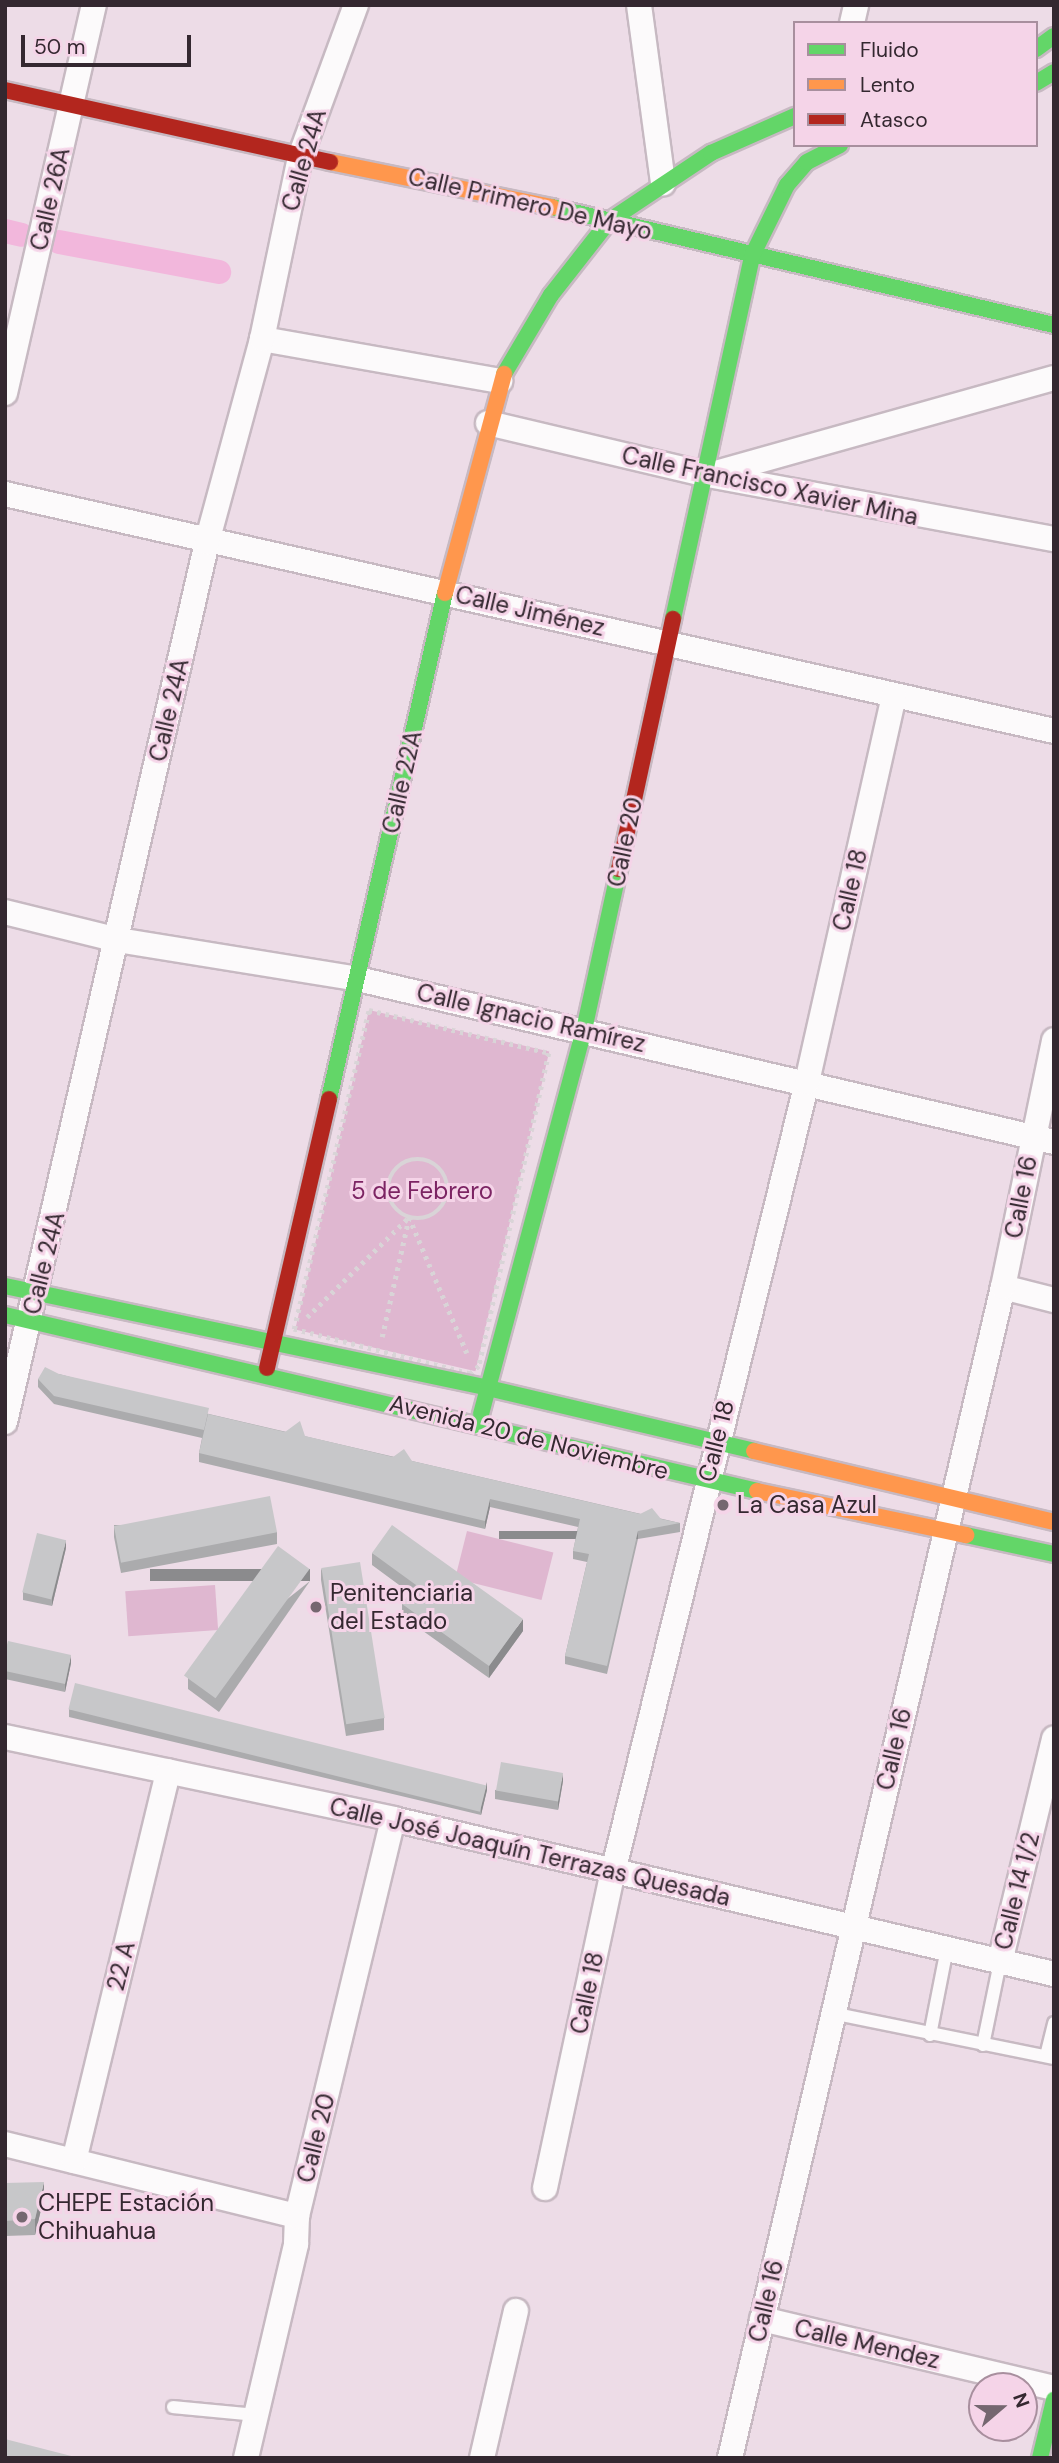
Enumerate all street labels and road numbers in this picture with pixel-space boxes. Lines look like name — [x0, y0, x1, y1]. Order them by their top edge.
street label: Calle 24A — [276, 106, 332, 214]
street label: Calle 26A — [24, 145, 76, 253]
street label: Calle Primero De Mayo — [405, 162, 655, 246]
street label: Calle Francisco Xavier Mina — [619, 441, 921, 531]
street label: Calle Jiménez — [453, 580, 607, 642]
street label: Calle 24A — [143, 656, 195, 764]
street label: Calle 22A — [376, 728, 428, 836]
street label: Calle 20 — [601, 795, 649, 889]
street label: Calle 18 — [827, 846, 873, 934]
street label: Calle Ignacio Ramírez — [414, 978, 648, 1058]
street label: Calle 16 — [999, 1153, 1043, 1241]
street label: Calle 24A — [17, 1209, 71, 1317]
street label: Avenida 20 de Noviembre — [386, 1388, 672, 1486]
street label: Calle 18 — [692, 1397, 740, 1485]
street label: Calle 16 — [871, 1705, 917, 1793]
street label: Calle José Joaquín Terrazas Quesada — [327, 1792, 733, 1912]
street label: Calle 14 1/2 — [988, 1829, 1046, 1953]
street label: 22 A — [101, 1938, 141, 1994]
street label: Calle 18 — [564, 1949, 610, 2037]
street label: Calle 20 — [291, 2090, 341, 2186]
street label: Calle 16 — [743, 2257, 789, 2345]
street label: Calle Mendez — [792, 2313, 942, 2375]

